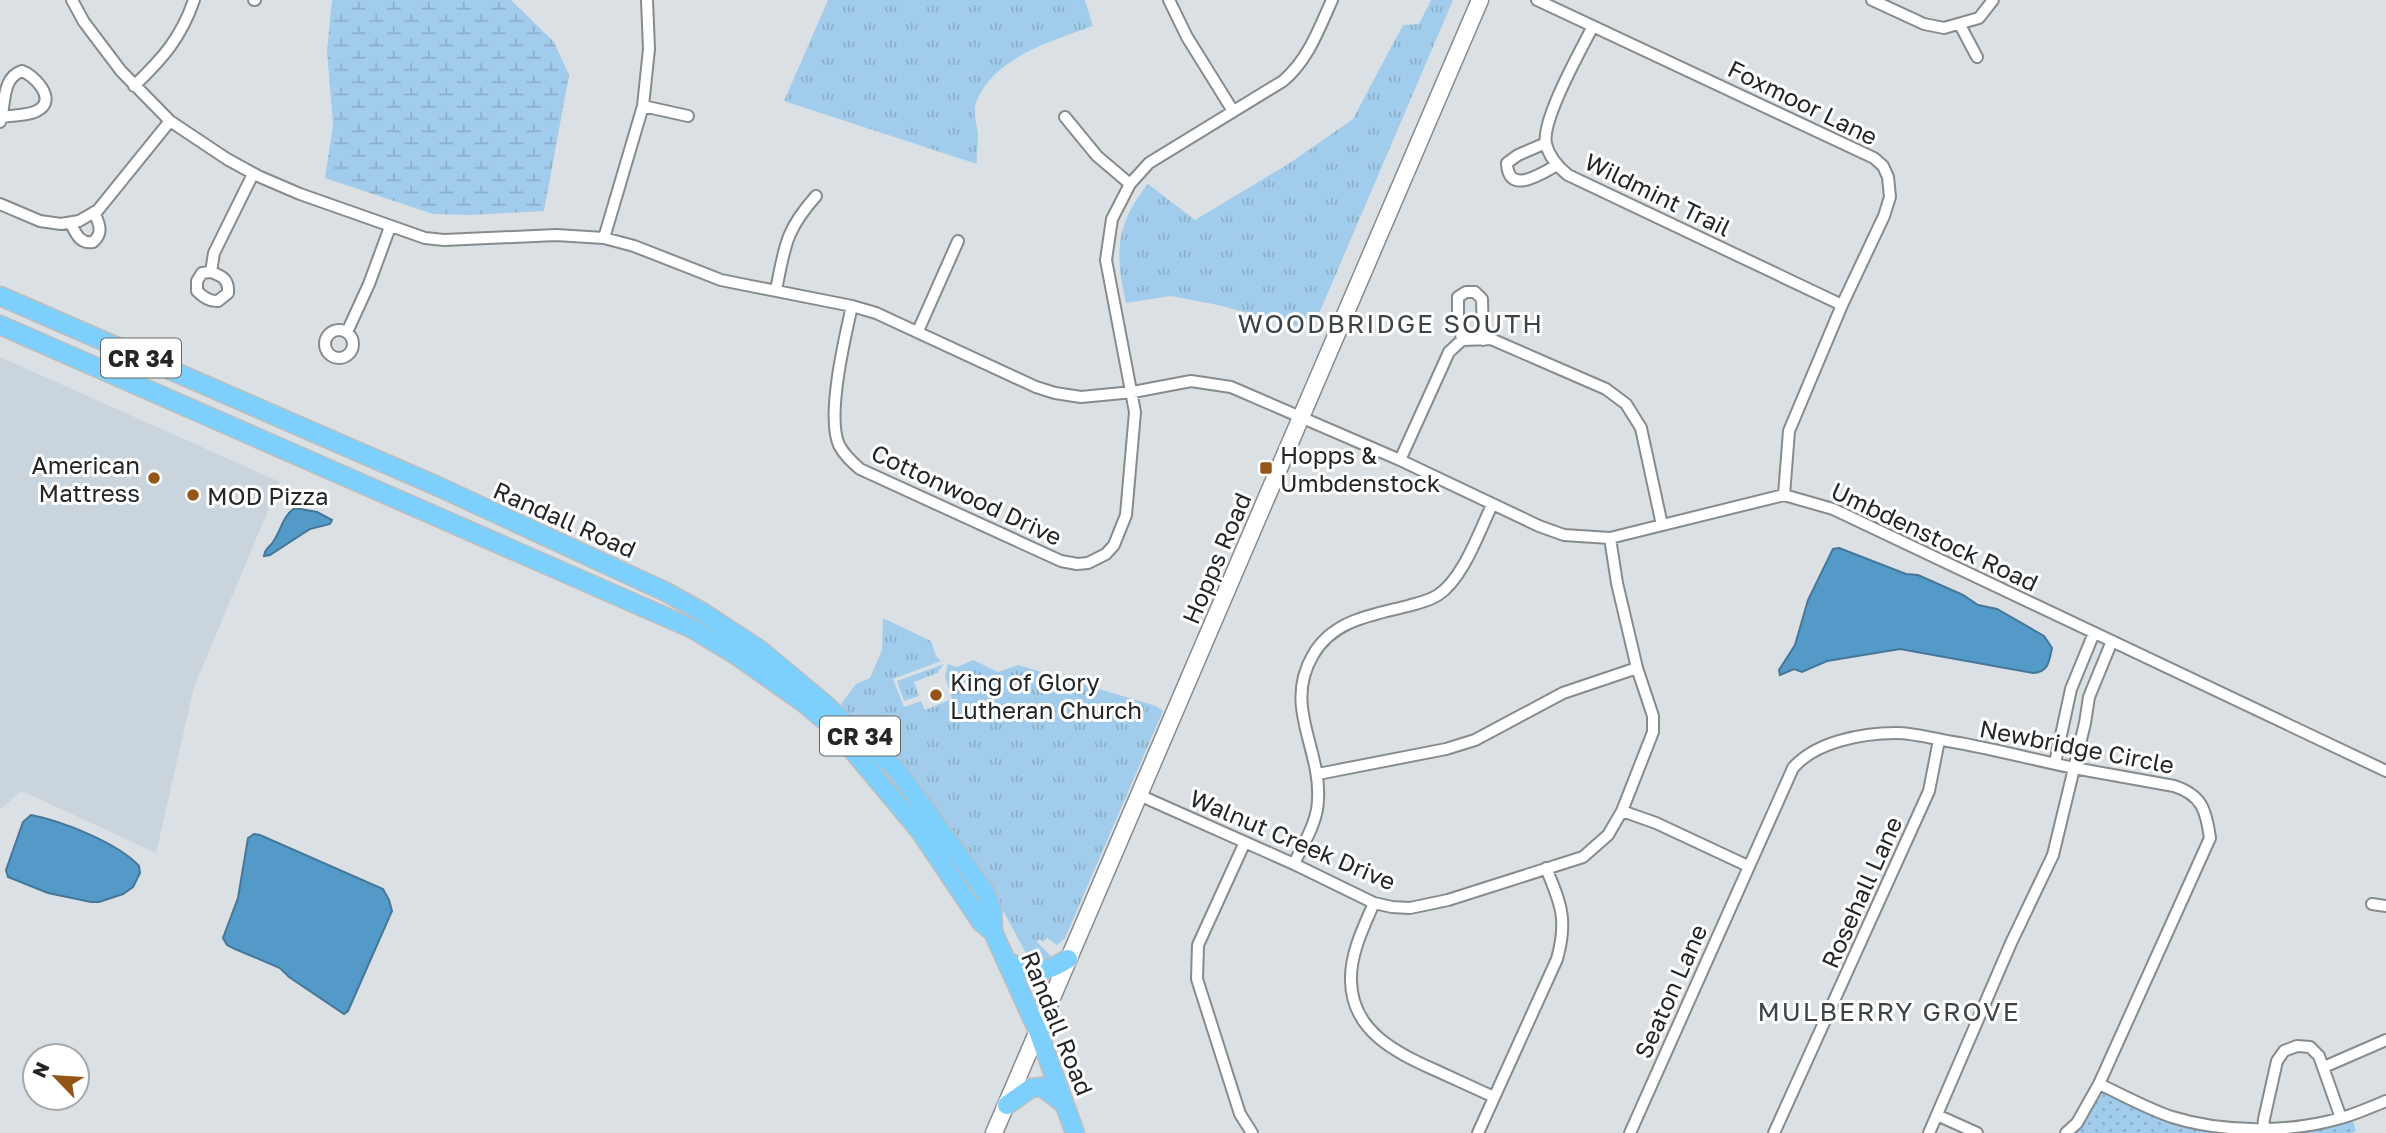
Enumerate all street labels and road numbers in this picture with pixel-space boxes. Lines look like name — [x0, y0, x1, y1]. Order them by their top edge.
street label: Foxmoor Lane — [1724, 53, 1882, 151]
street label: Wildmint Trail — [1580, 146, 1736, 242]
road number: CR 34 — [101, 338, 181, 378]
street label: Cottonwood Drive — [867, 437, 1067, 551]
street label: Randall Road — [489, 475, 641, 563]
street label: Umbdenstock Road — [1827, 475, 2043, 597]
street label: Hopps Road — [1175, 488, 1257, 628]
street label: Newbridge Circle — [1977, 713, 2177, 779]
road number: CR 34 — [820, 716, 900, 756]
street label: Walnut Creek Drive — [1186, 783, 1400, 895]
street label: Rosehall Lane — [1815, 812, 1907, 972]
street label: Seaton Lane — [1628, 920, 1712, 1062]
street label: Randall Road — [1016, 947, 1100, 1099]

